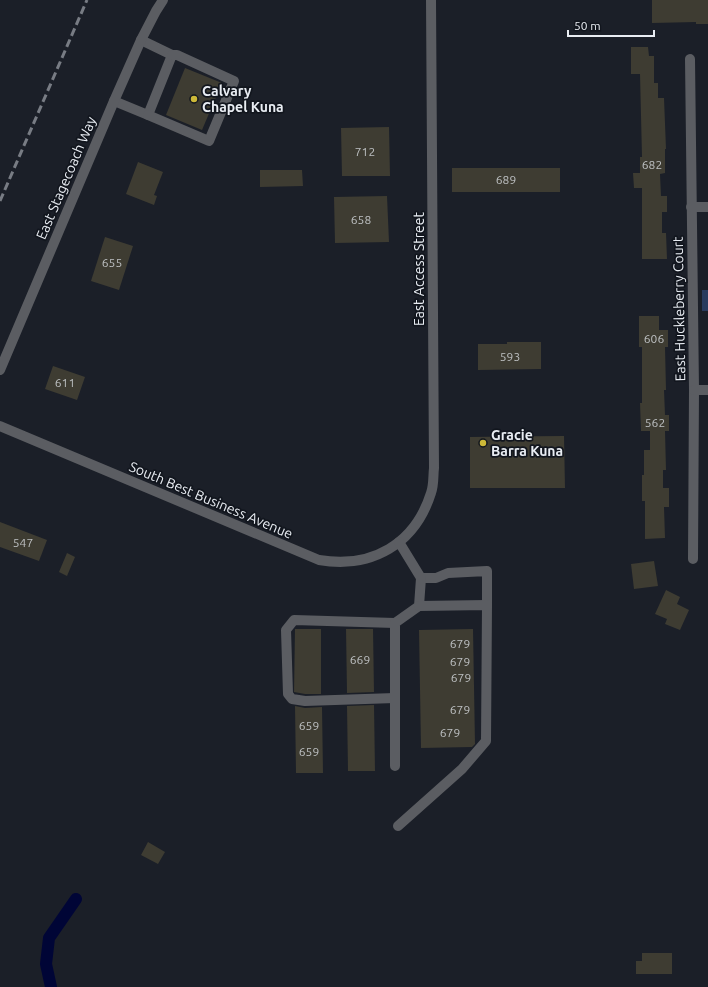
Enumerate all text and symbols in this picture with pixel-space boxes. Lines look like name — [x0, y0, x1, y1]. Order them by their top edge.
scale bar — [568, 12, 654, 38]
text: 50 m — [574, 19, 601, 32]
place label: Calvary Chapel Kuna — [202, 83, 284, 115]
marker: Calvary Chapel Kuna — [189, 94, 199, 104]
street label: East Stagecoach Way — [33, 114, 99, 242]
house number: 712 — [355, 145, 375, 158]
house number: 682 — [642, 158, 662, 171]
house number: 689 — [496, 173, 516, 186]
street label: East Access Street — [411, 211, 427, 326]
house number: 658 — [351, 213, 371, 226]
street label: East Huckleberry Court — [670, 236, 688, 382]
house number: 655 — [102, 256, 122, 269]
house number: 606 — [644, 332, 664, 345]
house number: 593 — [500, 350, 520, 363]
house number: 611 — [55, 376, 75, 389]
house number: 562 — [645, 416, 665, 429]
place label: Gracie Barra Kuna — [491, 427, 563, 459]
marker: Gracie Barra Kuna — [478, 438, 488, 448]
street label: South Best Business Avenue — [127, 458, 295, 542]
house number: 547 — [13, 536, 33, 549]
house number: 679 — [450, 637, 470, 650]
house number: 669 — [350, 653, 370, 666]
house number: 679 — [450, 655, 470, 668]
house number: 679 — [451, 671, 471, 684]
house number: 679 — [450, 703, 470, 716]
house number: 659 — [299, 719, 319, 732]
house number: 679 — [440, 726, 460, 739]
house number: 659 — [299, 745, 319, 758]

